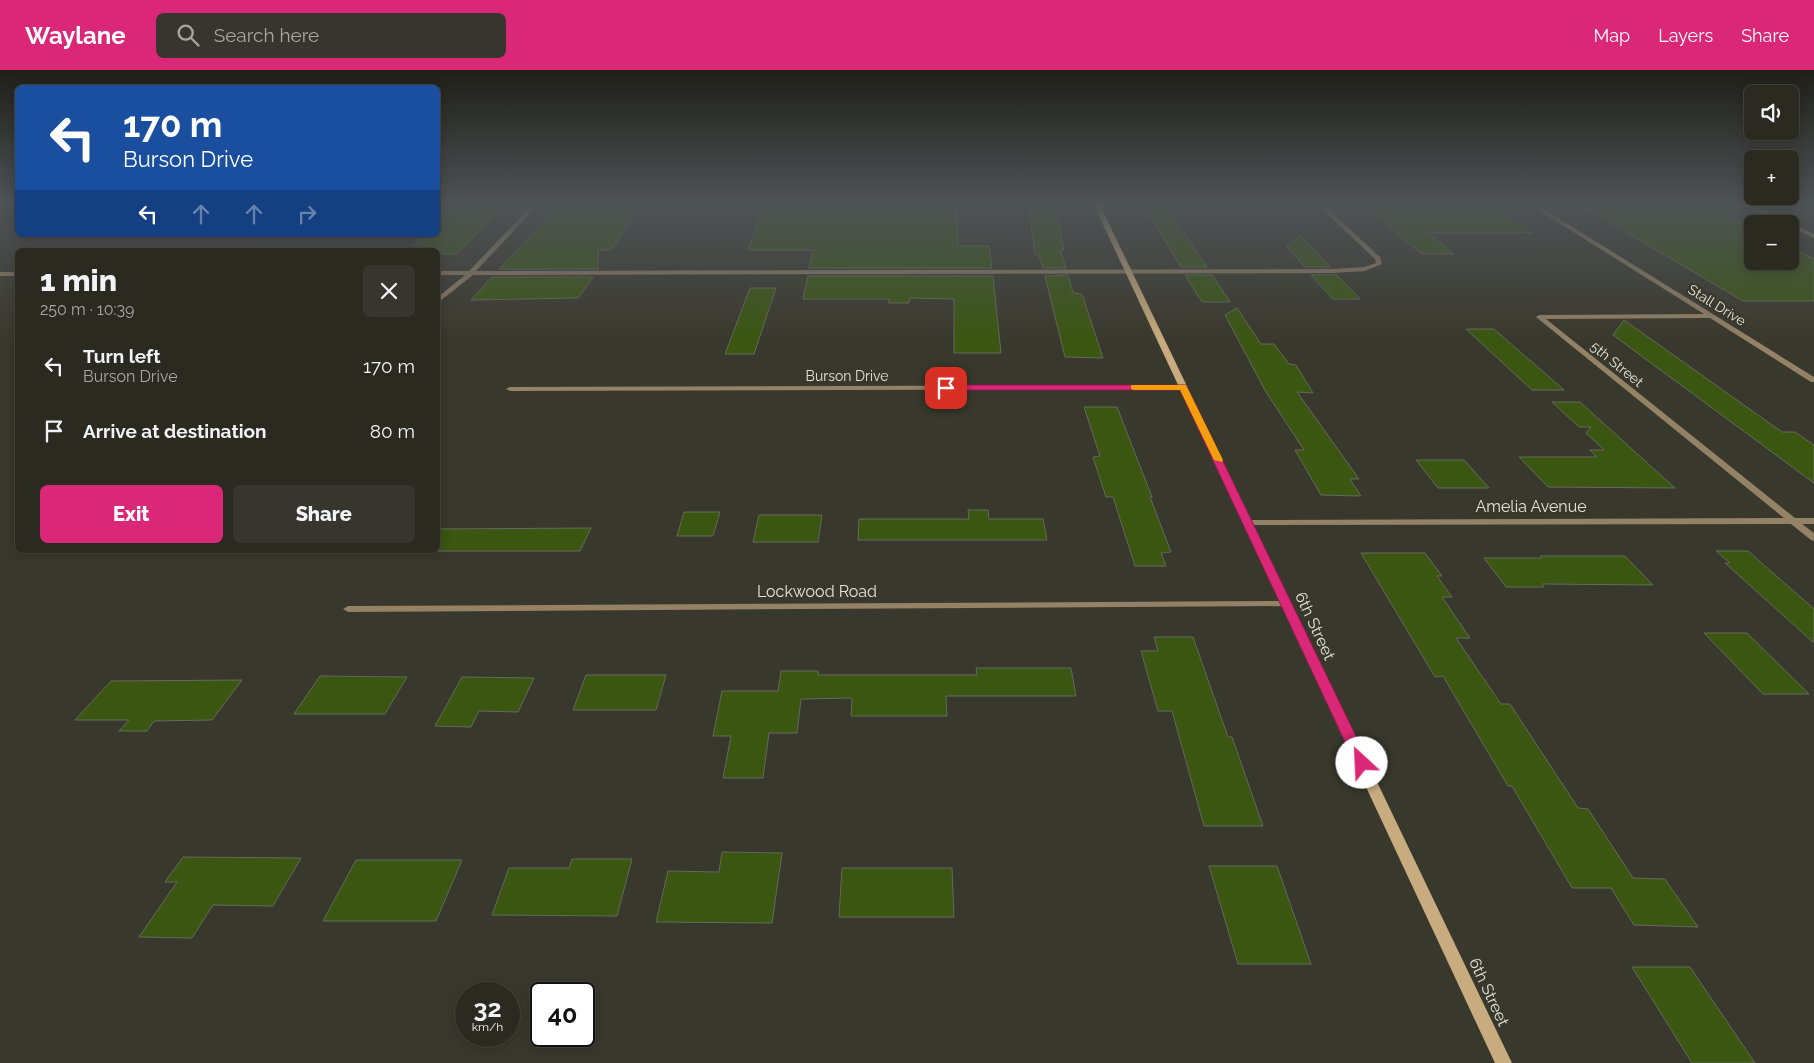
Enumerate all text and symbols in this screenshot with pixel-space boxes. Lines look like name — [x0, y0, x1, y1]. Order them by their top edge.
search box — [156, 13, 506, 58]
text: Waylane — [25, 21, 126, 50]
icon: search — [174, 21, 202, 49]
text: Search here — [214, 24, 319, 46]
text: Map — [1594, 25, 1630, 46]
text: Layers — [1658, 25, 1713, 46]
text: Share — [1741, 25, 1789, 46]
map controls — [1744, 85, 1799, 270]
button: sound — [1744, 85, 1799, 140]
text: 170 m — [123, 104, 222, 145]
icon: left — [40, 105, 105, 170]
text: Burson Drive — [123, 146, 253, 172]
button: + — [1744, 150, 1799, 205]
icon: left — [134, 200, 162, 228]
icon: ahead — [187, 200, 215, 228]
icon: ahead — [240, 200, 268, 228]
icon: right — [293, 200, 321, 228]
button: − — [1744, 215, 1799, 270]
text: 1 min — [40, 263, 117, 298]
button: close — [363, 265, 415, 317]
street label: Stall Drive — [1685, 281, 1749, 329]
text: 250 m · 10:39 — [40, 300, 134, 319]
street label: 5th Street — [1588, 338, 1647, 390]
text: Turn left — [83, 345, 160, 367]
icon: left — [40, 352, 68, 380]
text: 170 m — [363, 355, 415, 377]
text: Burson Drive — [83, 367, 178, 386]
pin — [925, 367, 967, 409]
street label: Burson Drive — [806, 368, 888, 384]
icon: arrive — [932, 374, 960, 402]
icon: arrive — [40, 417, 68, 445]
text: Arrive at destination — [83, 420, 267, 442]
text: 80 m — [370, 420, 415, 442]
button: Exit — [40, 485, 223, 543]
button: Share — [233, 485, 415, 543]
street label: Amelia Avenue — [1475, 497, 1587, 516]
street label: Lockwood Road — [757, 582, 877, 601]
street label: 6th Street — [1291, 589, 1339, 664]
position arrow — [1335, 736, 1387, 788]
street label: 6th Street — [1465, 955, 1513, 1030]
speed limit sign: 40 — [530, 982, 595, 1047]
text: 32 — [473, 993, 502, 1023]
text: km/h — [472, 1020, 503, 1034]

